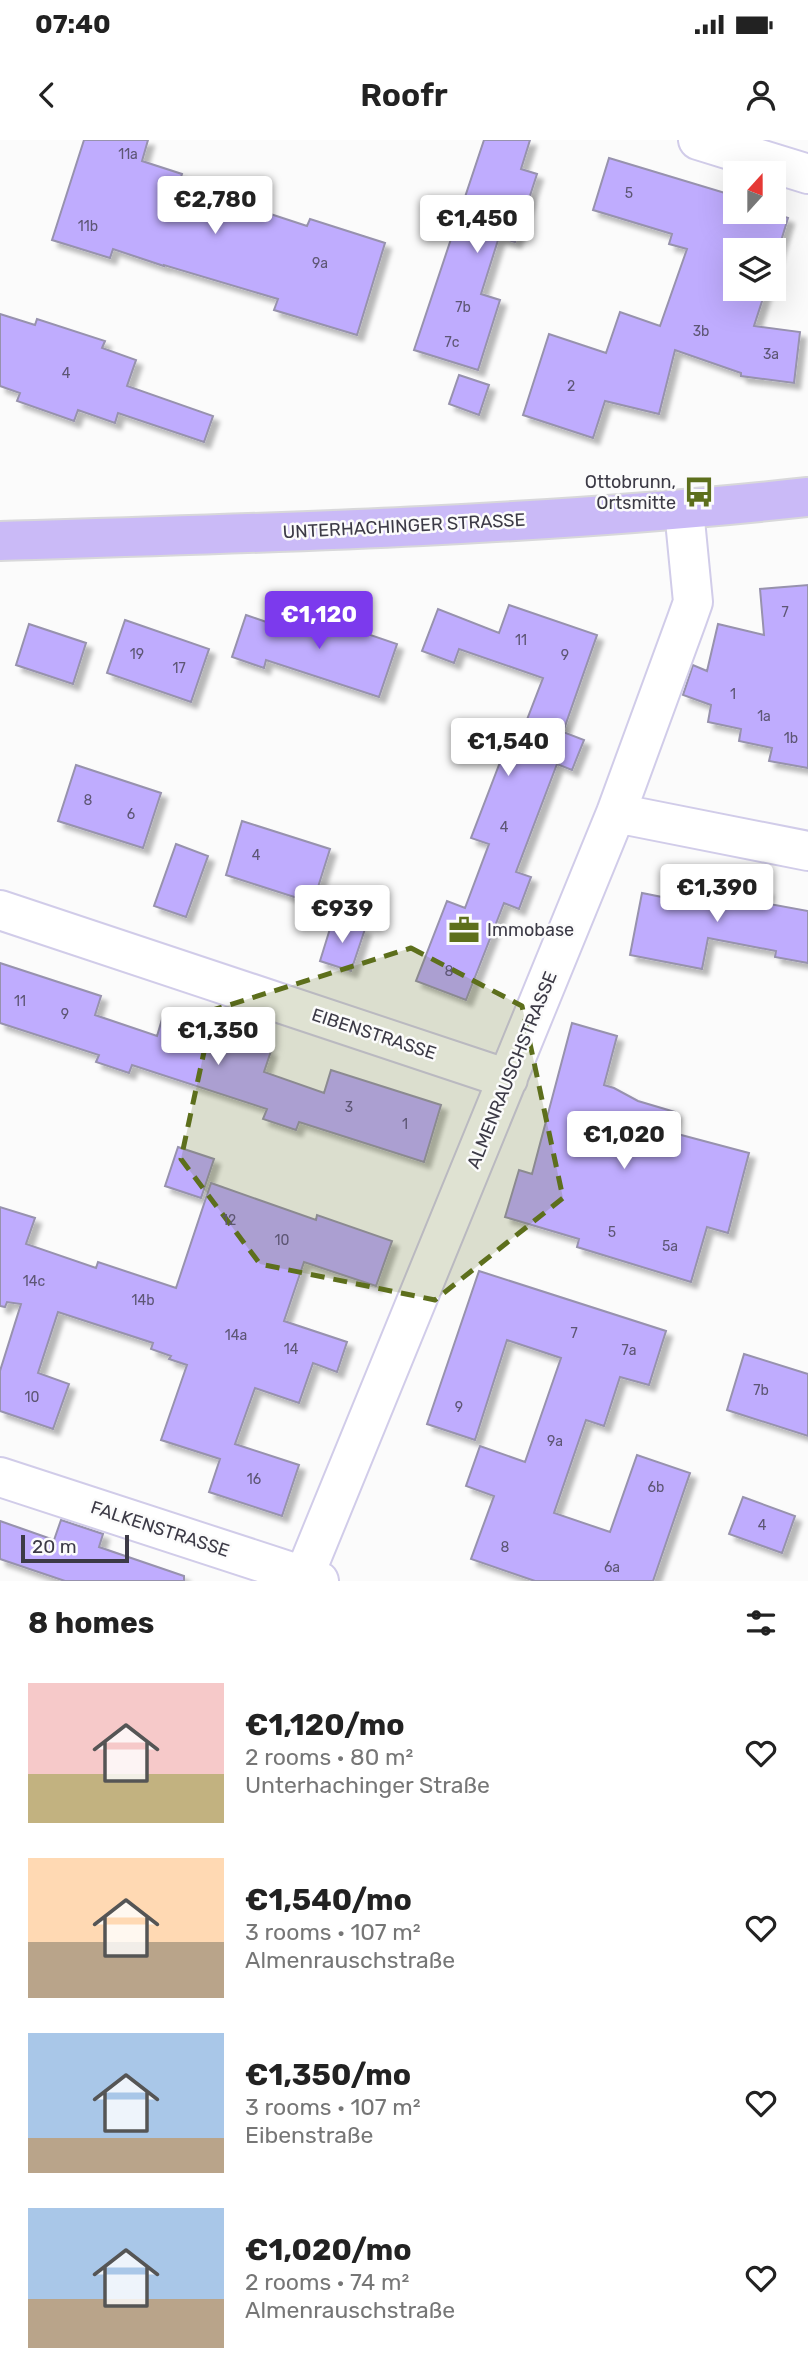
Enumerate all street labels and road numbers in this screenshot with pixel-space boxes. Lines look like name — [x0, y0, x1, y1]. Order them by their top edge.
street label: UNTERHACHINGER STRASSE — [282, 509, 526, 543]
street label: ALMENRAUSCHSTRASSE — [462, 968, 562, 1172]
street label: EIBENSTRASSE — [309, 1003, 439, 1065]
street label: FALKENSTRASSE — [88, 1496, 232, 1562]

